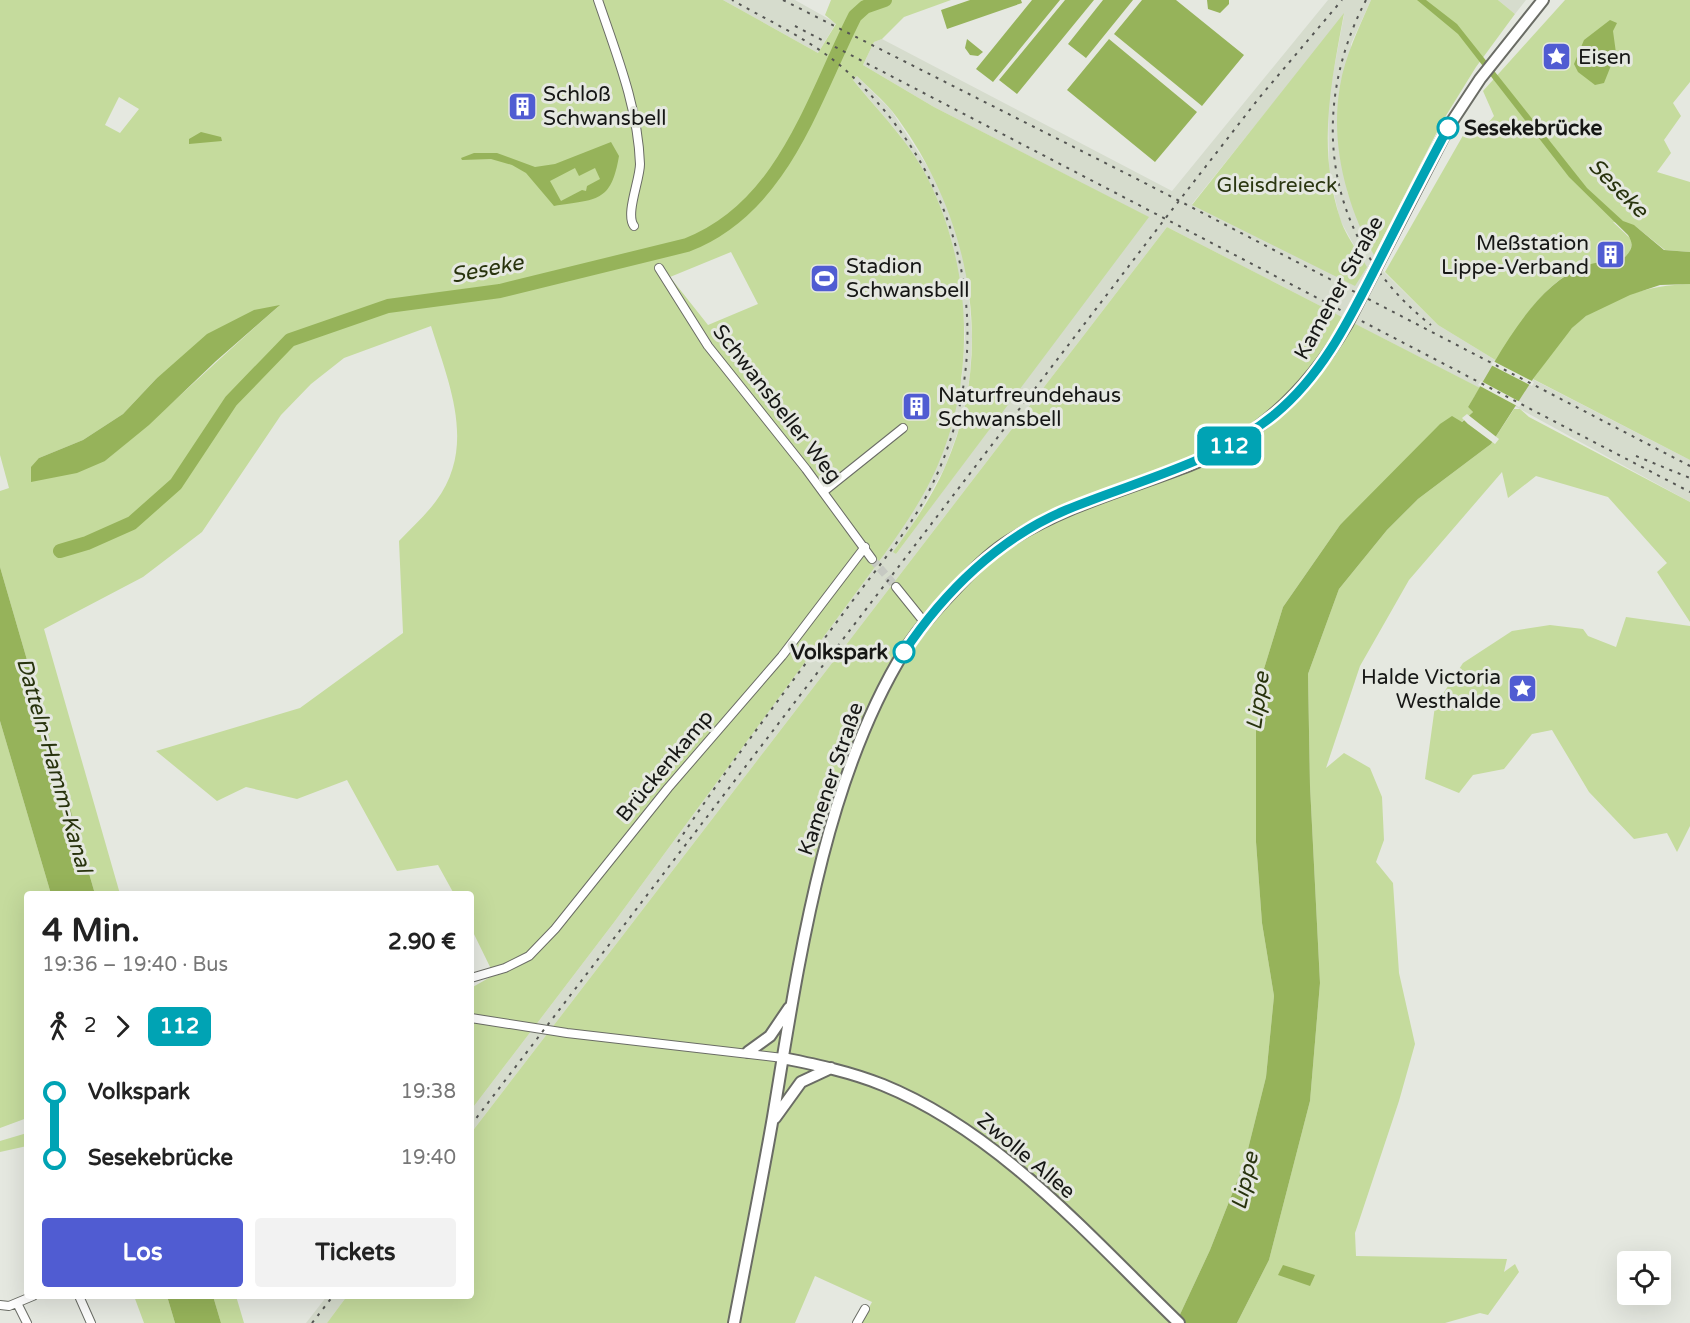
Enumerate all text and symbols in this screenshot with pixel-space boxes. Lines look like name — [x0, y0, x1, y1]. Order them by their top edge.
place icon: Eisen — [1541, 41, 1573, 73]
place label: Eisen — [1578, 45, 1631, 70]
place label: Schloß Schwansbell — [543, 82, 667, 131]
building icon: Schloß Schwansbell — [506, 90, 538, 122]
place label: Sesekebrücke — [1464, 116, 1602, 141]
marker: Sesekebrücke — [1437, 117, 1459, 139]
water label: Seseke — [1583, 153, 1654, 224]
park label: Gleisdreieck — [1217, 173, 1337, 198]
street label: Kamener Straße — [1289, 212, 1389, 364]
place label: Meßstation Lippe-Verband — [1441, 231, 1589, 280]
building icon: Meßstation Lippe-Verband — [1594, 239, 1626, 271]
water label: Seseke — [449, 249, 527, 289]
place label: Stadion Schwansbell — [846, 254, 970, 303]
sports icon: Stadion Schwansbell — [809, 262, 841, 294]
street label: Schwansbeller Weg — [707, 320, 847, 488]
place label: Naturfreundehaus Schwansbell — [938, 383, 1121, 432]
building icon: Naturfreundehaus Schwansbell — [901, 391, 933, 423]
line badge: 112 — [1194, 426, 1264, 466]
text: 112 — [1209, 434, 1249, 459]
place label: Volkspark — [791, 640, 889, 665]
marker: Volkspark — [893, 641, 915, 663]
water label: Datteln-Hamm-Kanal — [11, 655, 98, 878]
place label: Halde Victoria Westhalde — [1361, 665, 1501, 714]
water label: Lippe — [1241, 669, 1275, 732]
place icon: Halde Victoria Westhalde — [1506, 673, 1538, 705]
street label: Kamener Straße — [793, 699, 869, 859]
street label: Brückenkamp — [611, 705, 719, 827]
text: 4 Min. — [42, 911, 140, 950]
text: 2.90 € — [388, 929, 456, 955]
text: 19:36 – 19:40 · Bus — [42, 953, 228, 977]
icon: walk — [42, 1010, 75, 1043]
icon: forward — [106, 1010, 139, 1043]
text: 2 — [84, 1014, 97, 1038]
text: 112 — [160, 1014, 199, 1039]
text: Volkspark — [88, 1079, 190, 1105]
text: 19:38 — [401, 1080, 456, 1104]
street label: Zwolle Allee — [972, 1108, 1080, 1204]
text: Sesekebrücke — [88, 1145, 233, 1171]
text: 19:40 — [401, 1146, 456, 1170]
water label: Lippe — [1226, 1148, 1265, 1212]
button: Los — [42, 1218, 243, 1287]
button: Tickets — [255, 1218, 456, 1287]
map controls — [1617, 1251, 1671, 1305]
button: locate — [1617, 1251, 1671, 1305]

